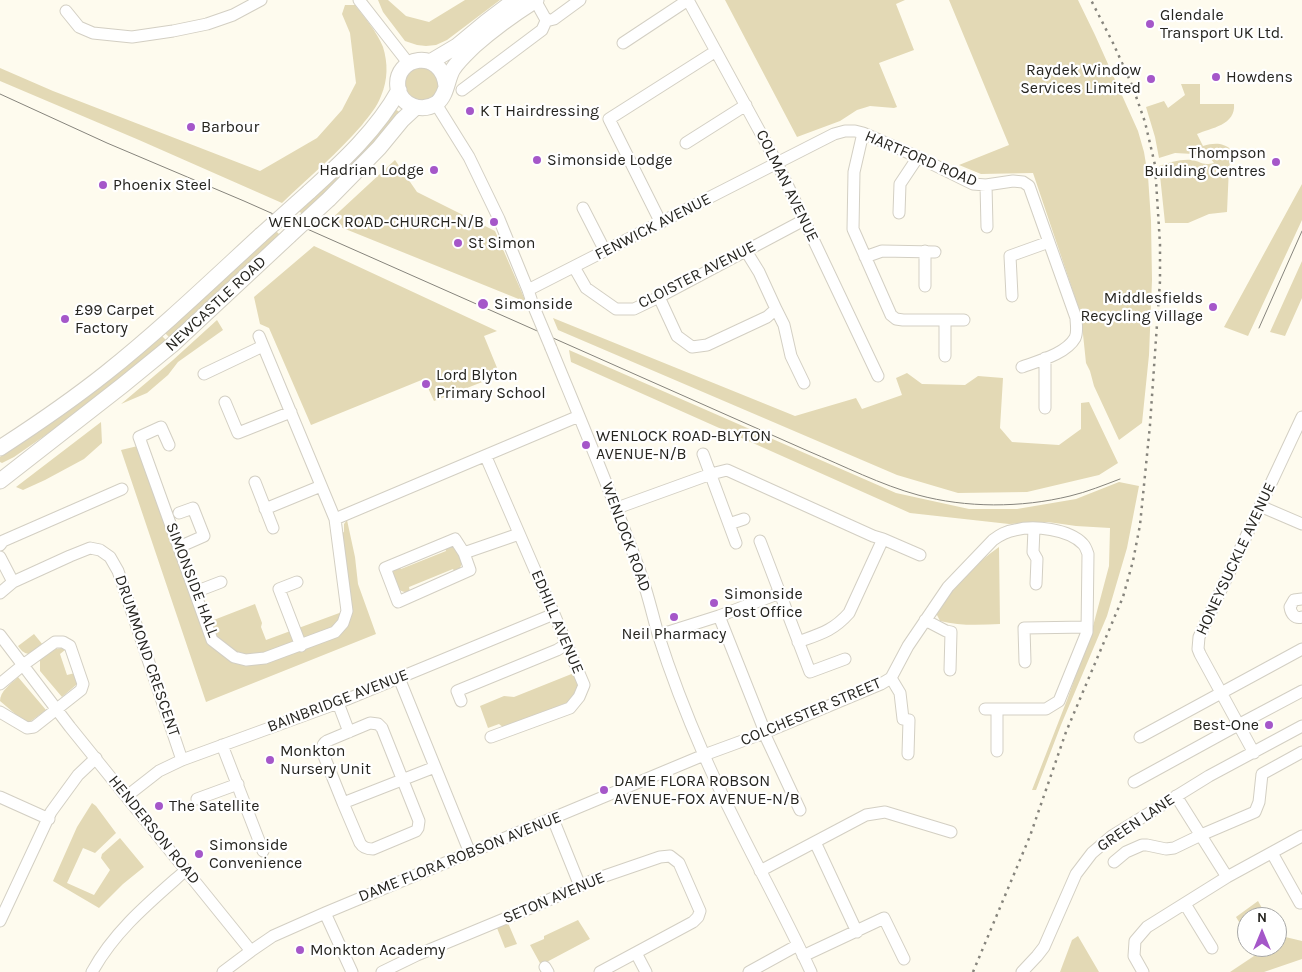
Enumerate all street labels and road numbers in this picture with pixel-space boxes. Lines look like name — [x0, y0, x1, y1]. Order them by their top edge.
street label: COLMAN AVENUE — [752, 127, 822, 245]
street label: HARTFORD ROAD — [862, 127, 980, 191]
street label: FENWICK AVENUE — [592, 189, 714, 265]
street label: CLOISTER AVENUE — [635, 237, 759, 313]
street label: NEWCASTLE ROAD — [162, 252, 270, 356]
street label: WENLOCK ROAD — [597, 480, 655, 594]
street label: HONEYSUCKLE AVENUE — [1192, 480, 1280, 638]
street label: SIMONSIDE HALL — [161, 520, 223, 640]
street label: EDHILL AVENUE — [527, 567, 587, 677]
street label: DRUMMOND CRESCENT — [110, 573, 184, 739]
street label: BAINBRIDGE AVENUE — [265, 665, 411, 737]
street label: COLCHESTER STREET — [738, 674, 884, 750]
street label: HENDERSON ROAD — [104, 772, 204, 888]
street label: GREEN LANE — [1094, 790, 1178, 856]
street label: DAME FLORA ROBSON AVENUE — [356, 807, 564, 907]
street label: SETON AVENUE — [500, 868, 608, 928]

